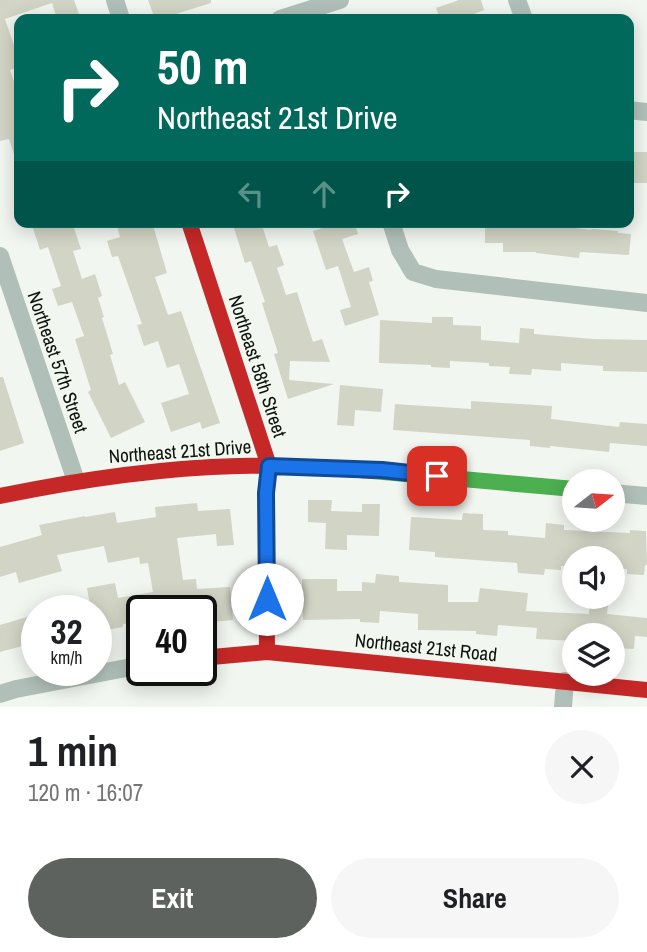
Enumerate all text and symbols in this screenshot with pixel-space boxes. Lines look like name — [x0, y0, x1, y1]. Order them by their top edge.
text: 50 m — [157, 33, 249, 99]
icon: right — [42, 42, 133, 133]
text: Northeast 21st Drive — [157, 96, 398, 139]
icon: left — [232, 175, 270, 213]
icon: ahead — [305, 175, 343, 213]
icon: right — [378, 175, 416, 213]
street label: Northeast 57th Street — [22, 288, 95, 437]
street label: Northeast 58th Street — [223, 292, 293, 441]
street label: Northeast 21st Drive — [108, 433, 252, 469]
pin — [407, 446, 467, 506]
icon: arrive — [418, 457, 456, 495]
north arrow — [562, 469, 625, 532]
map controls — [562, 469, 625, 686]
button: sound — [562, 546, 625, 609]
position arrow — [230, 562, 304, 636]
speed limit sign: 40 — [126, 595, 217, 686]
text: 32 — [51, 608, 82, 655]
button: layers — [562, 623, 625, 686]
street label: Northeast 21st Road — [354, 627, 498, 667]
text: km/h — [51, 645, 83, 670]
text: 1 min — [28, 723, 118, 779]
button: close — [545, 730, 619, 804]
text: 120 m · 16:07 — [28, 777, 143, 808]
button: Exit — [28, 858, 317, 938]
button: Share — [331, 858, 619, 938]

